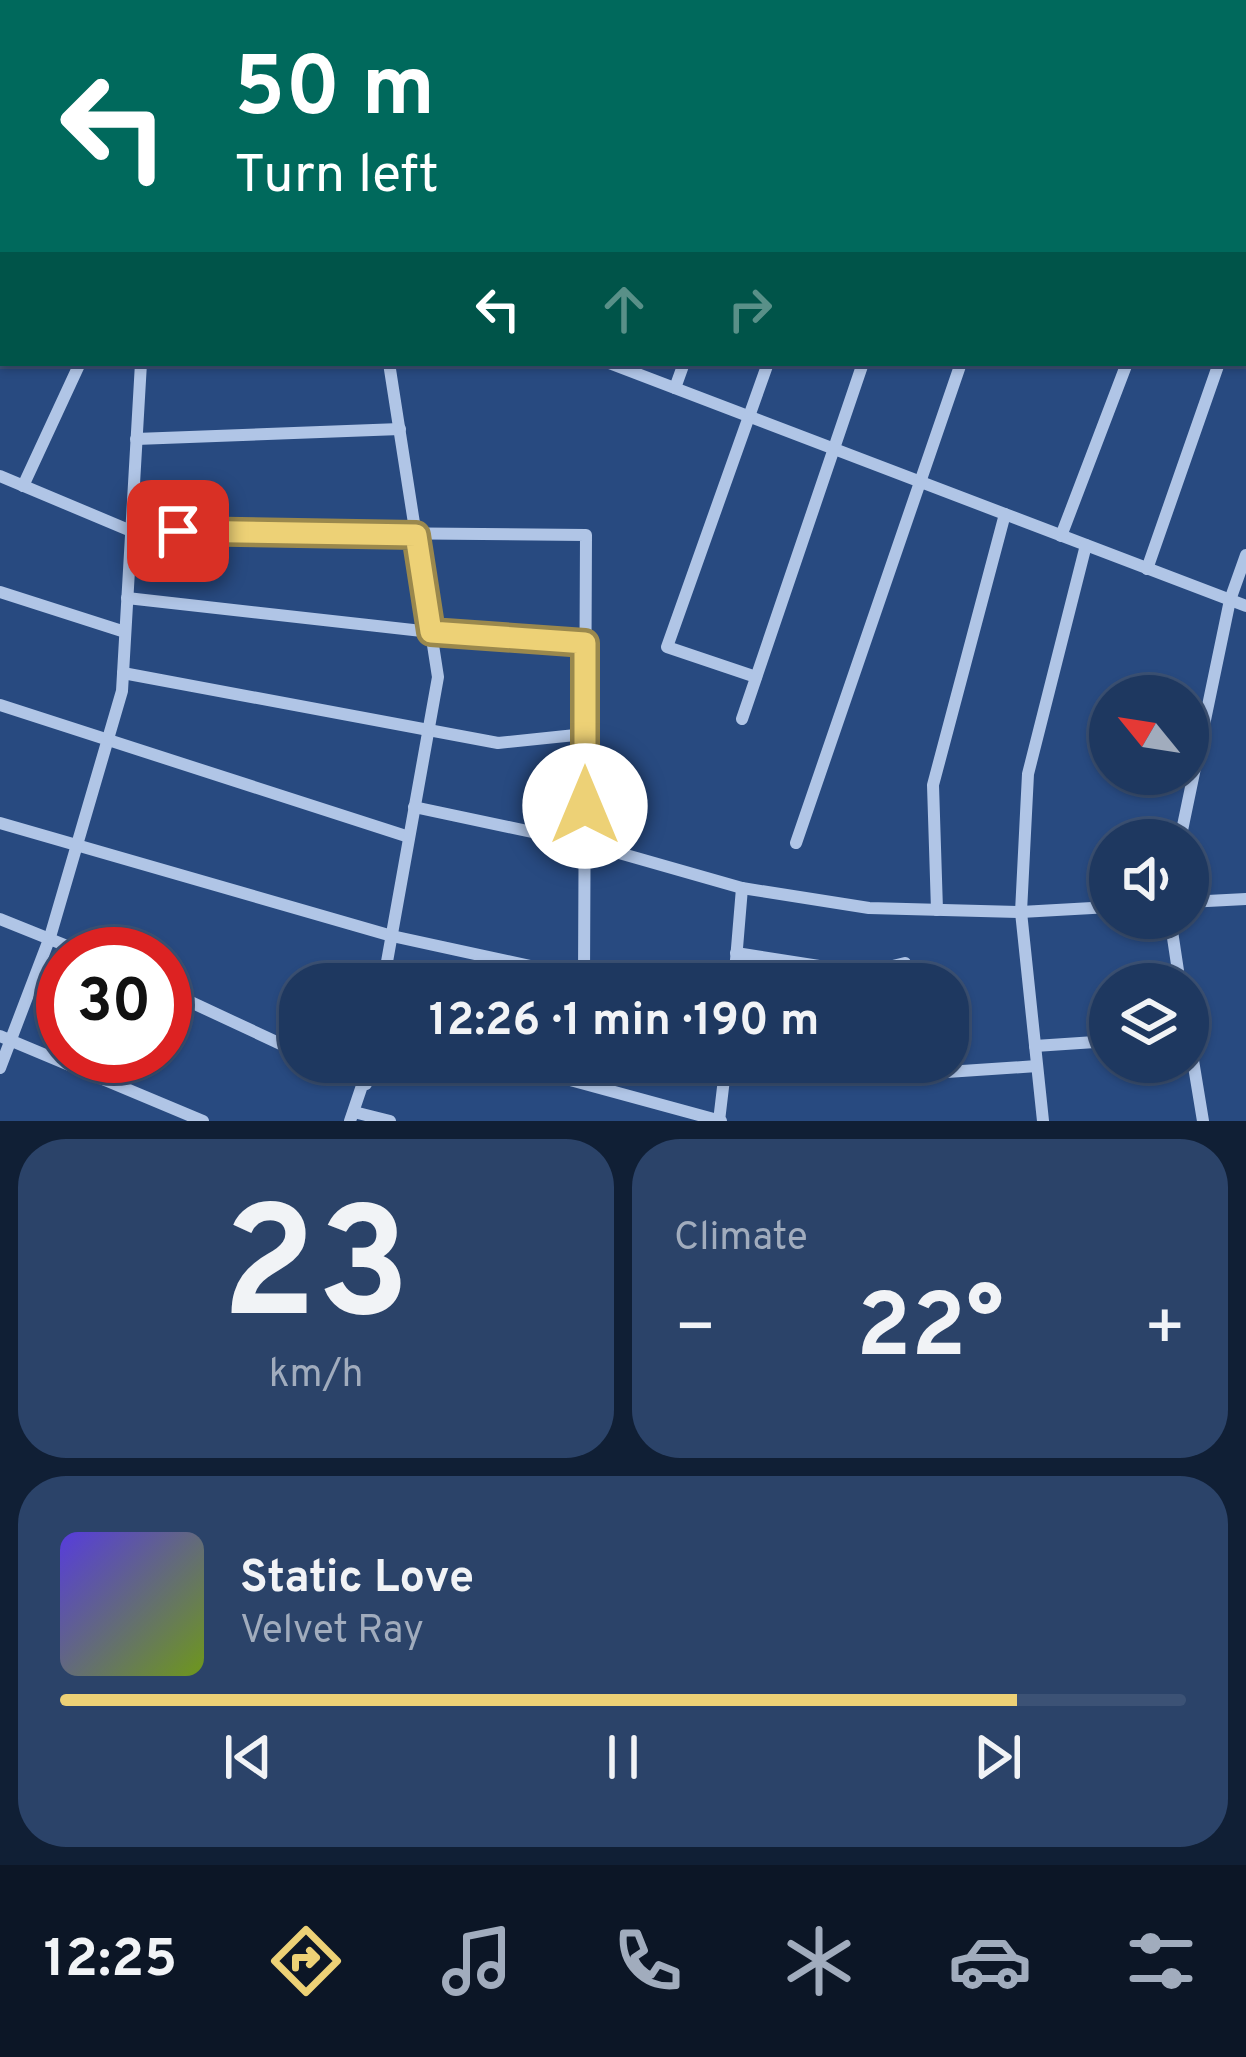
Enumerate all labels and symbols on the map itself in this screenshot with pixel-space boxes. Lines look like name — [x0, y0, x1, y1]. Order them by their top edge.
pin — [127, 480, 229, 582]
north arrow — [1089, 675, 1209, 795]
position arrow — [522, 743, 648, 869]
speed limit sign: 30 — [36, 927, 192, 1083]

